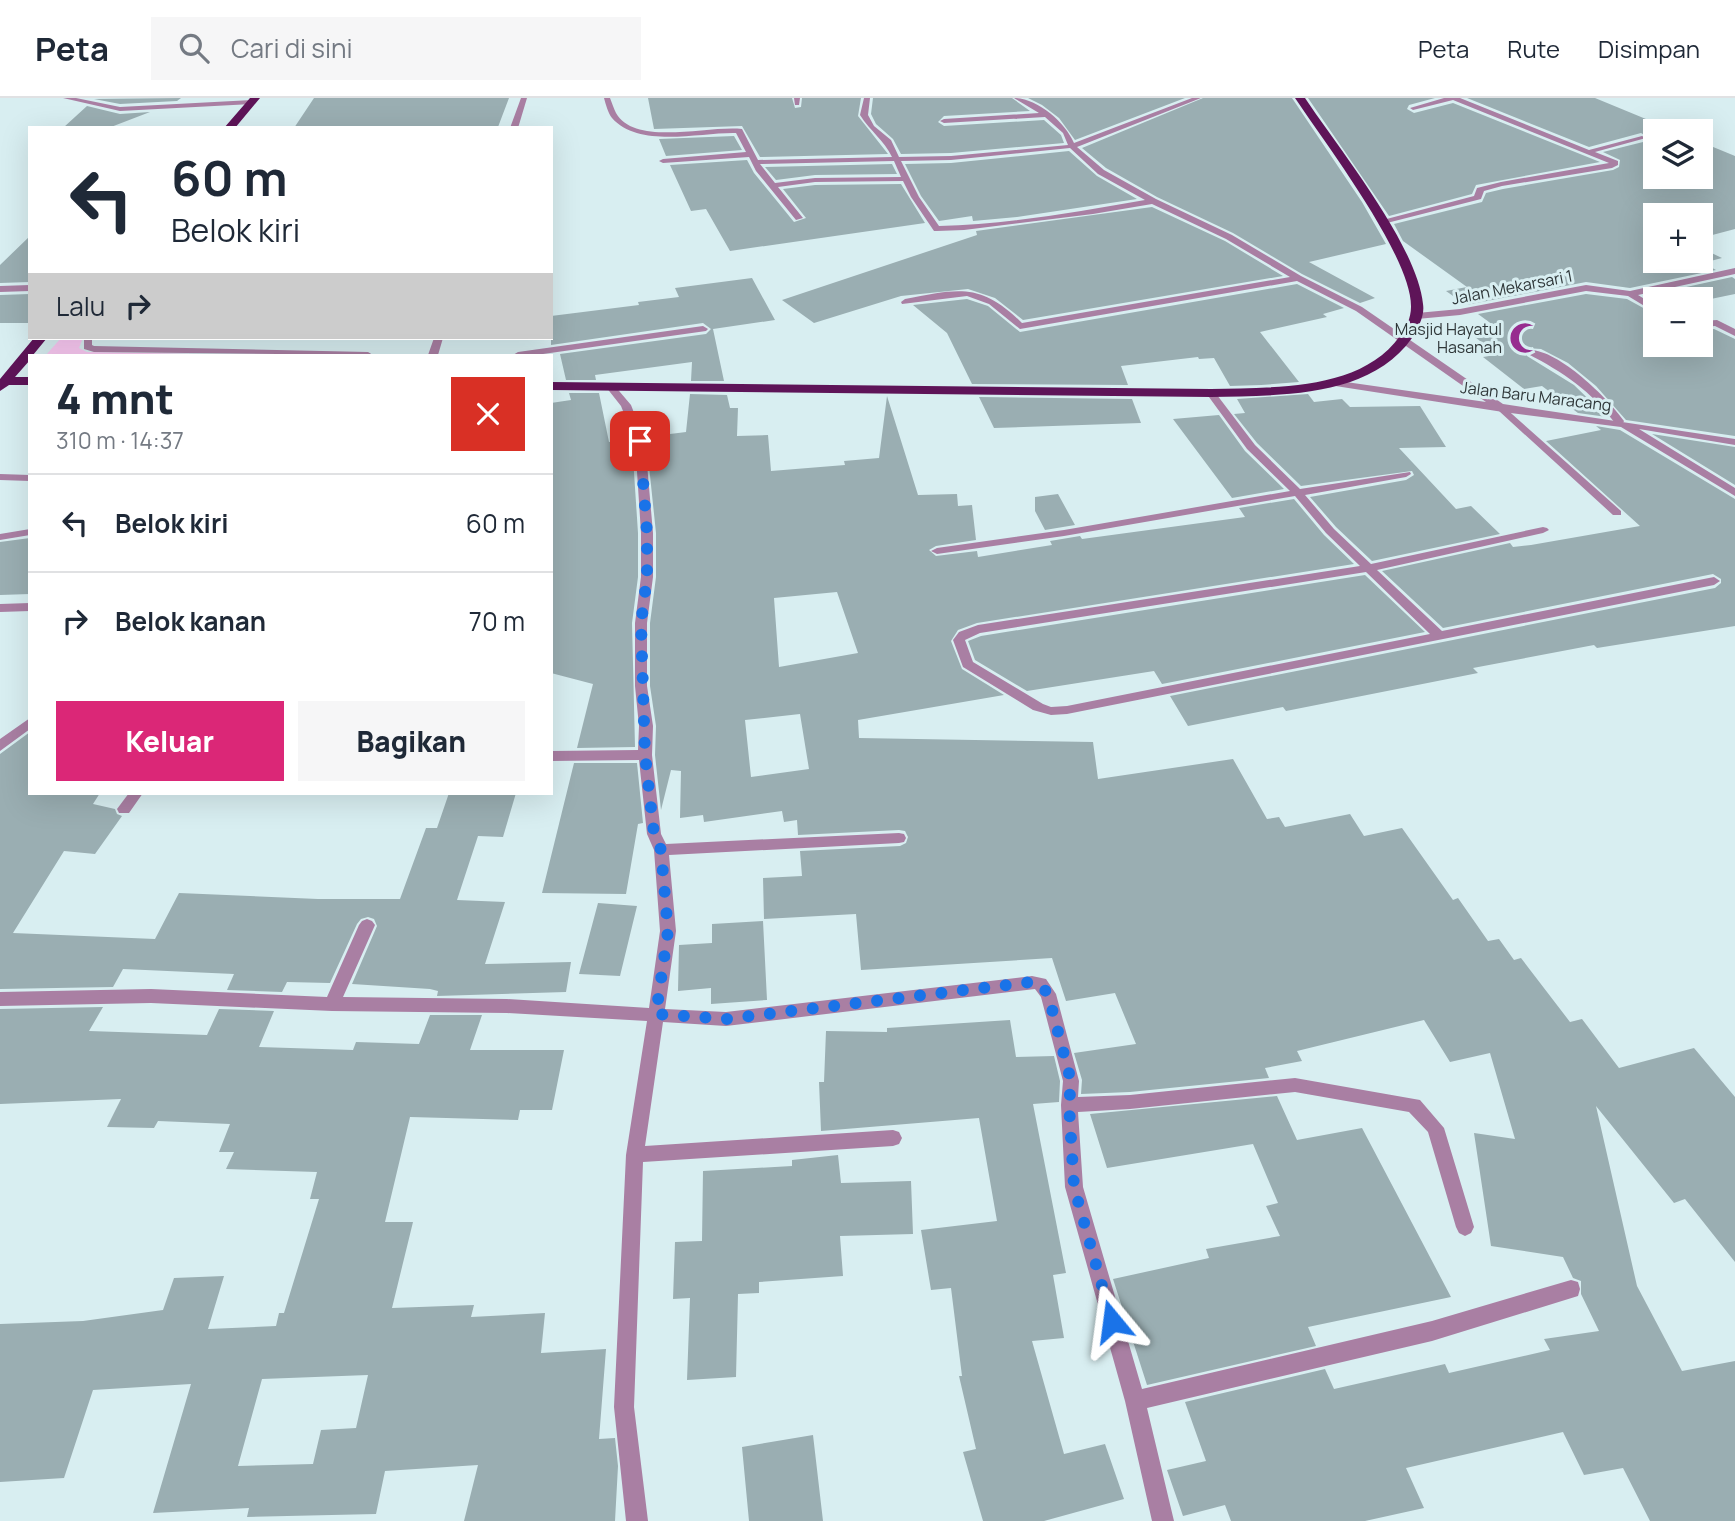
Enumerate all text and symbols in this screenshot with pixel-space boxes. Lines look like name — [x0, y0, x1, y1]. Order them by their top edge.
search box — [151, 17, 641, 80]
text: Peta — [35, 26, 109, 71]
icon: search — [175, 29, 213, 67]
text: Cari di sini — [231, 30, 353, 66]
text: Peta — [1418, 32, 1469, 65]
text: Rute — [1507, 32, 1560, 65]
text: Disimpan — [1598, 32, 1700, 65]
map controls — [1643, 119, 1713, 357]
button: layers — [1643, 119, 1713, 189]
text: 60 m — [171, 144, 288, 211]
icon: left — [56, 154, 147, 245]
button: + — [1643, 203, 1713, 273]
text: Belok kiri — [171, 208, 300, 252]
street label: Jalan Mekarsari 1 — [1450, 264, 1574, 310]
icon: right — [119, 287, 157, 325]
button: − — [1643, 287, 1713, 357]
text: Lalu — [56, 288, 105, 324]
place label: Masjid Hayatul Hasanah — [1395, 318, 1502, 358]
mosque icon: Masjid Hayatul Hasanah — [1508, 321, 1542, 355]
text: 4 mnt — [56, 369, 174, 427]
street label: Jalan Baru Maracang — [1459, 376, 1613, 416]
button: close — [451, 377, 525, 451]
pin — [610, 411, 670, 471]
icon: arrive — [621, 422, 659, 460]
text: 310 m · 14:37 — [56, 424, 184, 456]
icon: left — [56, 504, 94, 542]
text: Belok kiri — [115, 505, 229, 541]
text: 60 m — [466, 505, 525, 541]
icon: right — [56, 602, 94, 640]
text: Belok kanan — [115, 603, 266, 639]
text: 70 m — [469, 603, 525, 639]
button: Keluar — [56, 701, 284, 781]
button: Bagikan — [298, 701, 525, 781]
position arrow — [1075, 1284, 1149, 1358]

